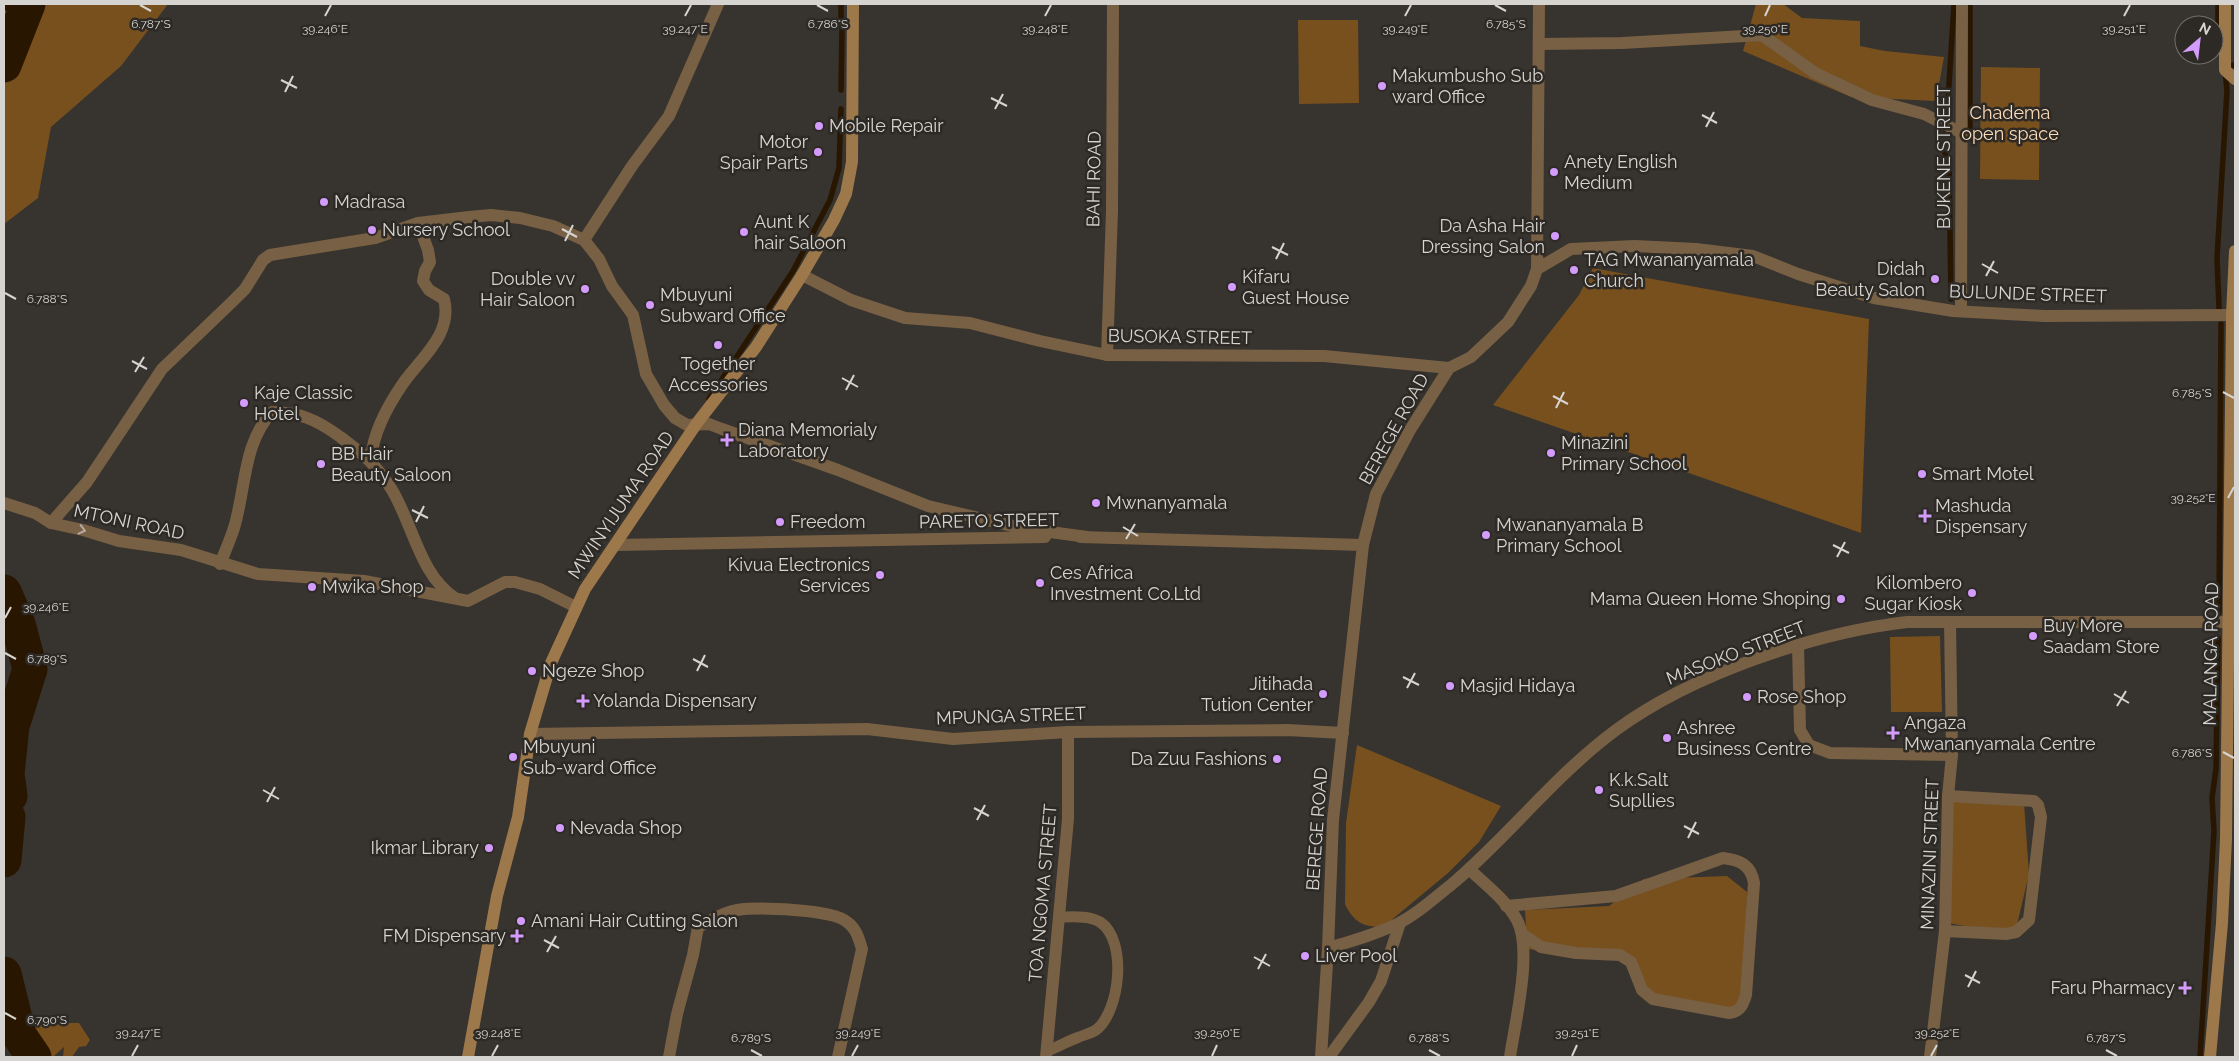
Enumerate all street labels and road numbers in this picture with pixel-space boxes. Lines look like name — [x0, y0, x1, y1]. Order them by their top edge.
street label: BUKENE STREET — [1933, 85, 1954, 229]
street label: BAHI ROAD — [1082, 131, 1105, 227]
street label: BULUNDE STREET — [1949, 280, 2107, 307]
street label: BUSOKA STREET — [1108, 325, 1252, 348]
street label: BEREGE ROAD — [1354, 369, 1433, 488]
street label: MWINYIJUMA ROAD — [563, 427, 678, 582]
street label: MTONI ROAD — [72, 500, 187, 544]
street label: PARETO STREET — [919, 509, 1059, 532]
street label: MALANGA ROAD — [2199, 582, 2222, 726]
street label: MASOKO STREET — [1663, 616, 1809, 689]
street label: MPUNGA STREET — [936, 702, 1086, 729]
street label: BEREGE ROAD — [1302, 766, 1331, 891]
street label: MINAZINI STREET — [1916, 778, 1943, 930]
street label: TOA NGOMA STREET — [1024, 803, 1061, 983]

